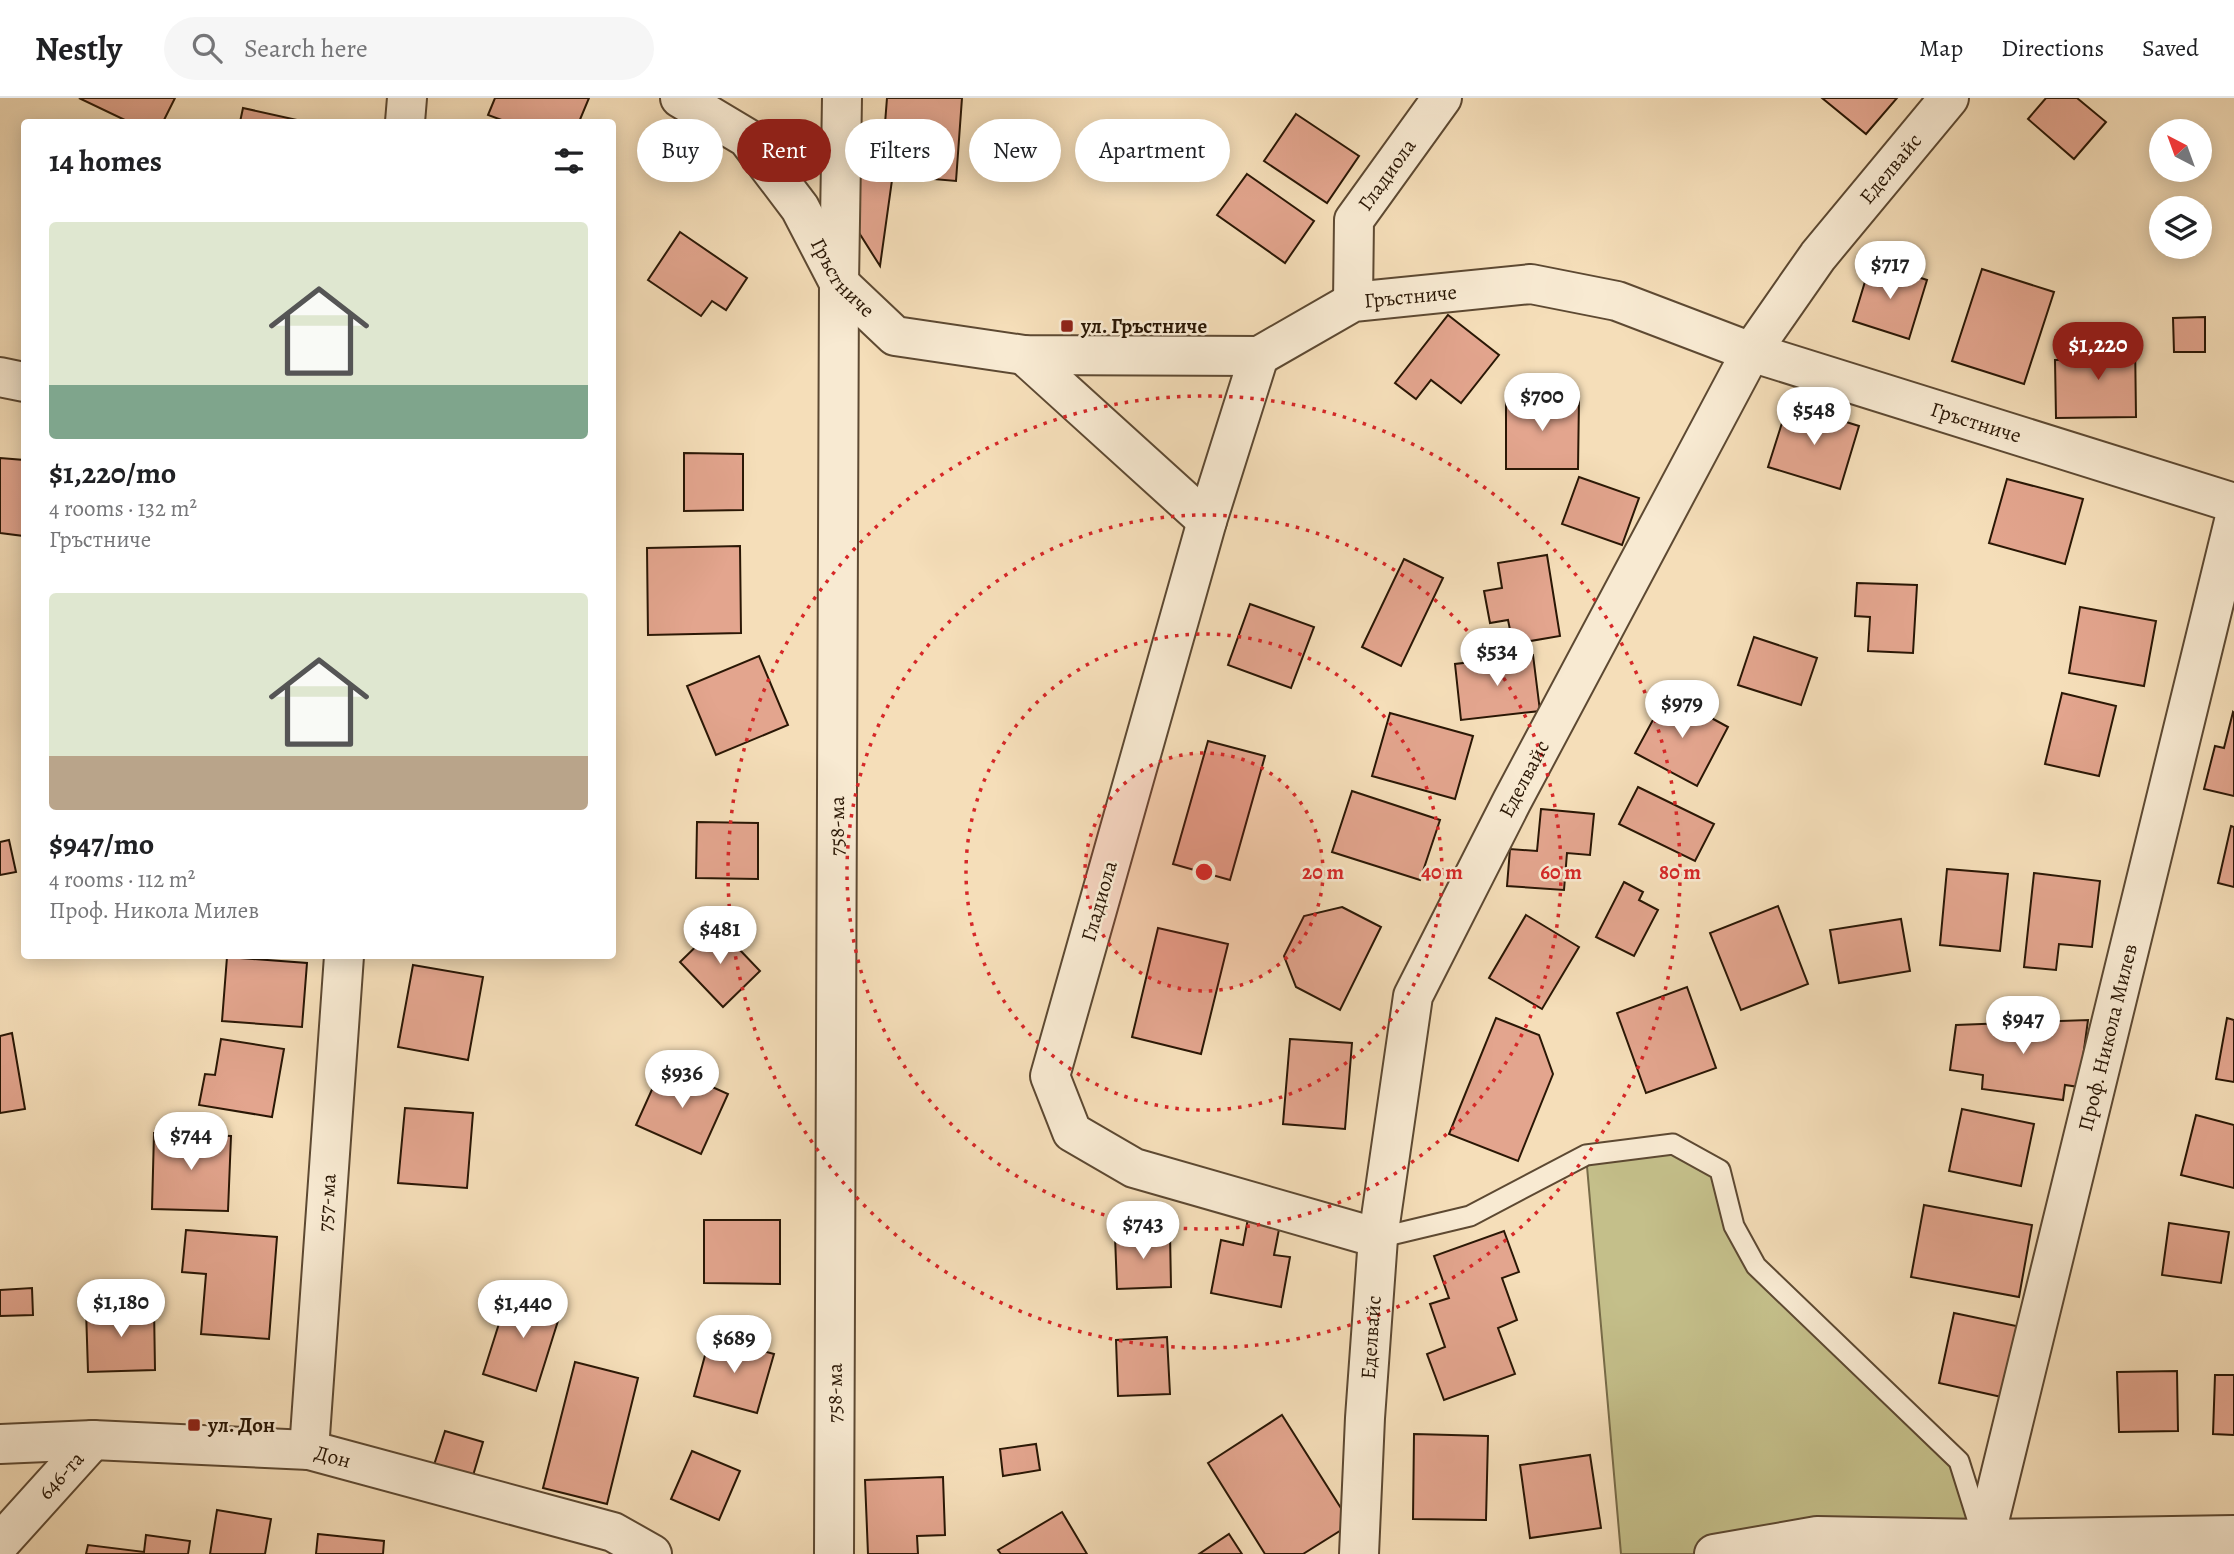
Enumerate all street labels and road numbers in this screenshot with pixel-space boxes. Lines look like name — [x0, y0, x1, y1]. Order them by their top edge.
street label: Еделвайс — [1853, 127, 1928, 210]
street label: Гладиола — [1351, 133, 1423, 216]
street label: Гръстниче — [804, 233, 881, 324]
street label: Гръстниче — [1363, 278, 1458, 315]
street label: Гръстниче — [1927, 395, 2025, 450]
street label: Еделвайс — [1492, 735, 1556, 822]
street label: 758-ма — [823, 796, 851, 856]
street label: Гладиола — [1074, 857, 1124, 945]
street label: Проф. Никола Милев — [2071, 941, 2144, 1134]
street label: 757-ма — [310, 1172, 343, 1233]
street label: Еделвайс — [1354, 1295, 1388, 1380]
street label: 758-ма — [821, 1363, 849, 1423]
street label: Дон — [312, 1438, 354, 1475]
street label: 646-та — [32, 1445, 90, 1506]

